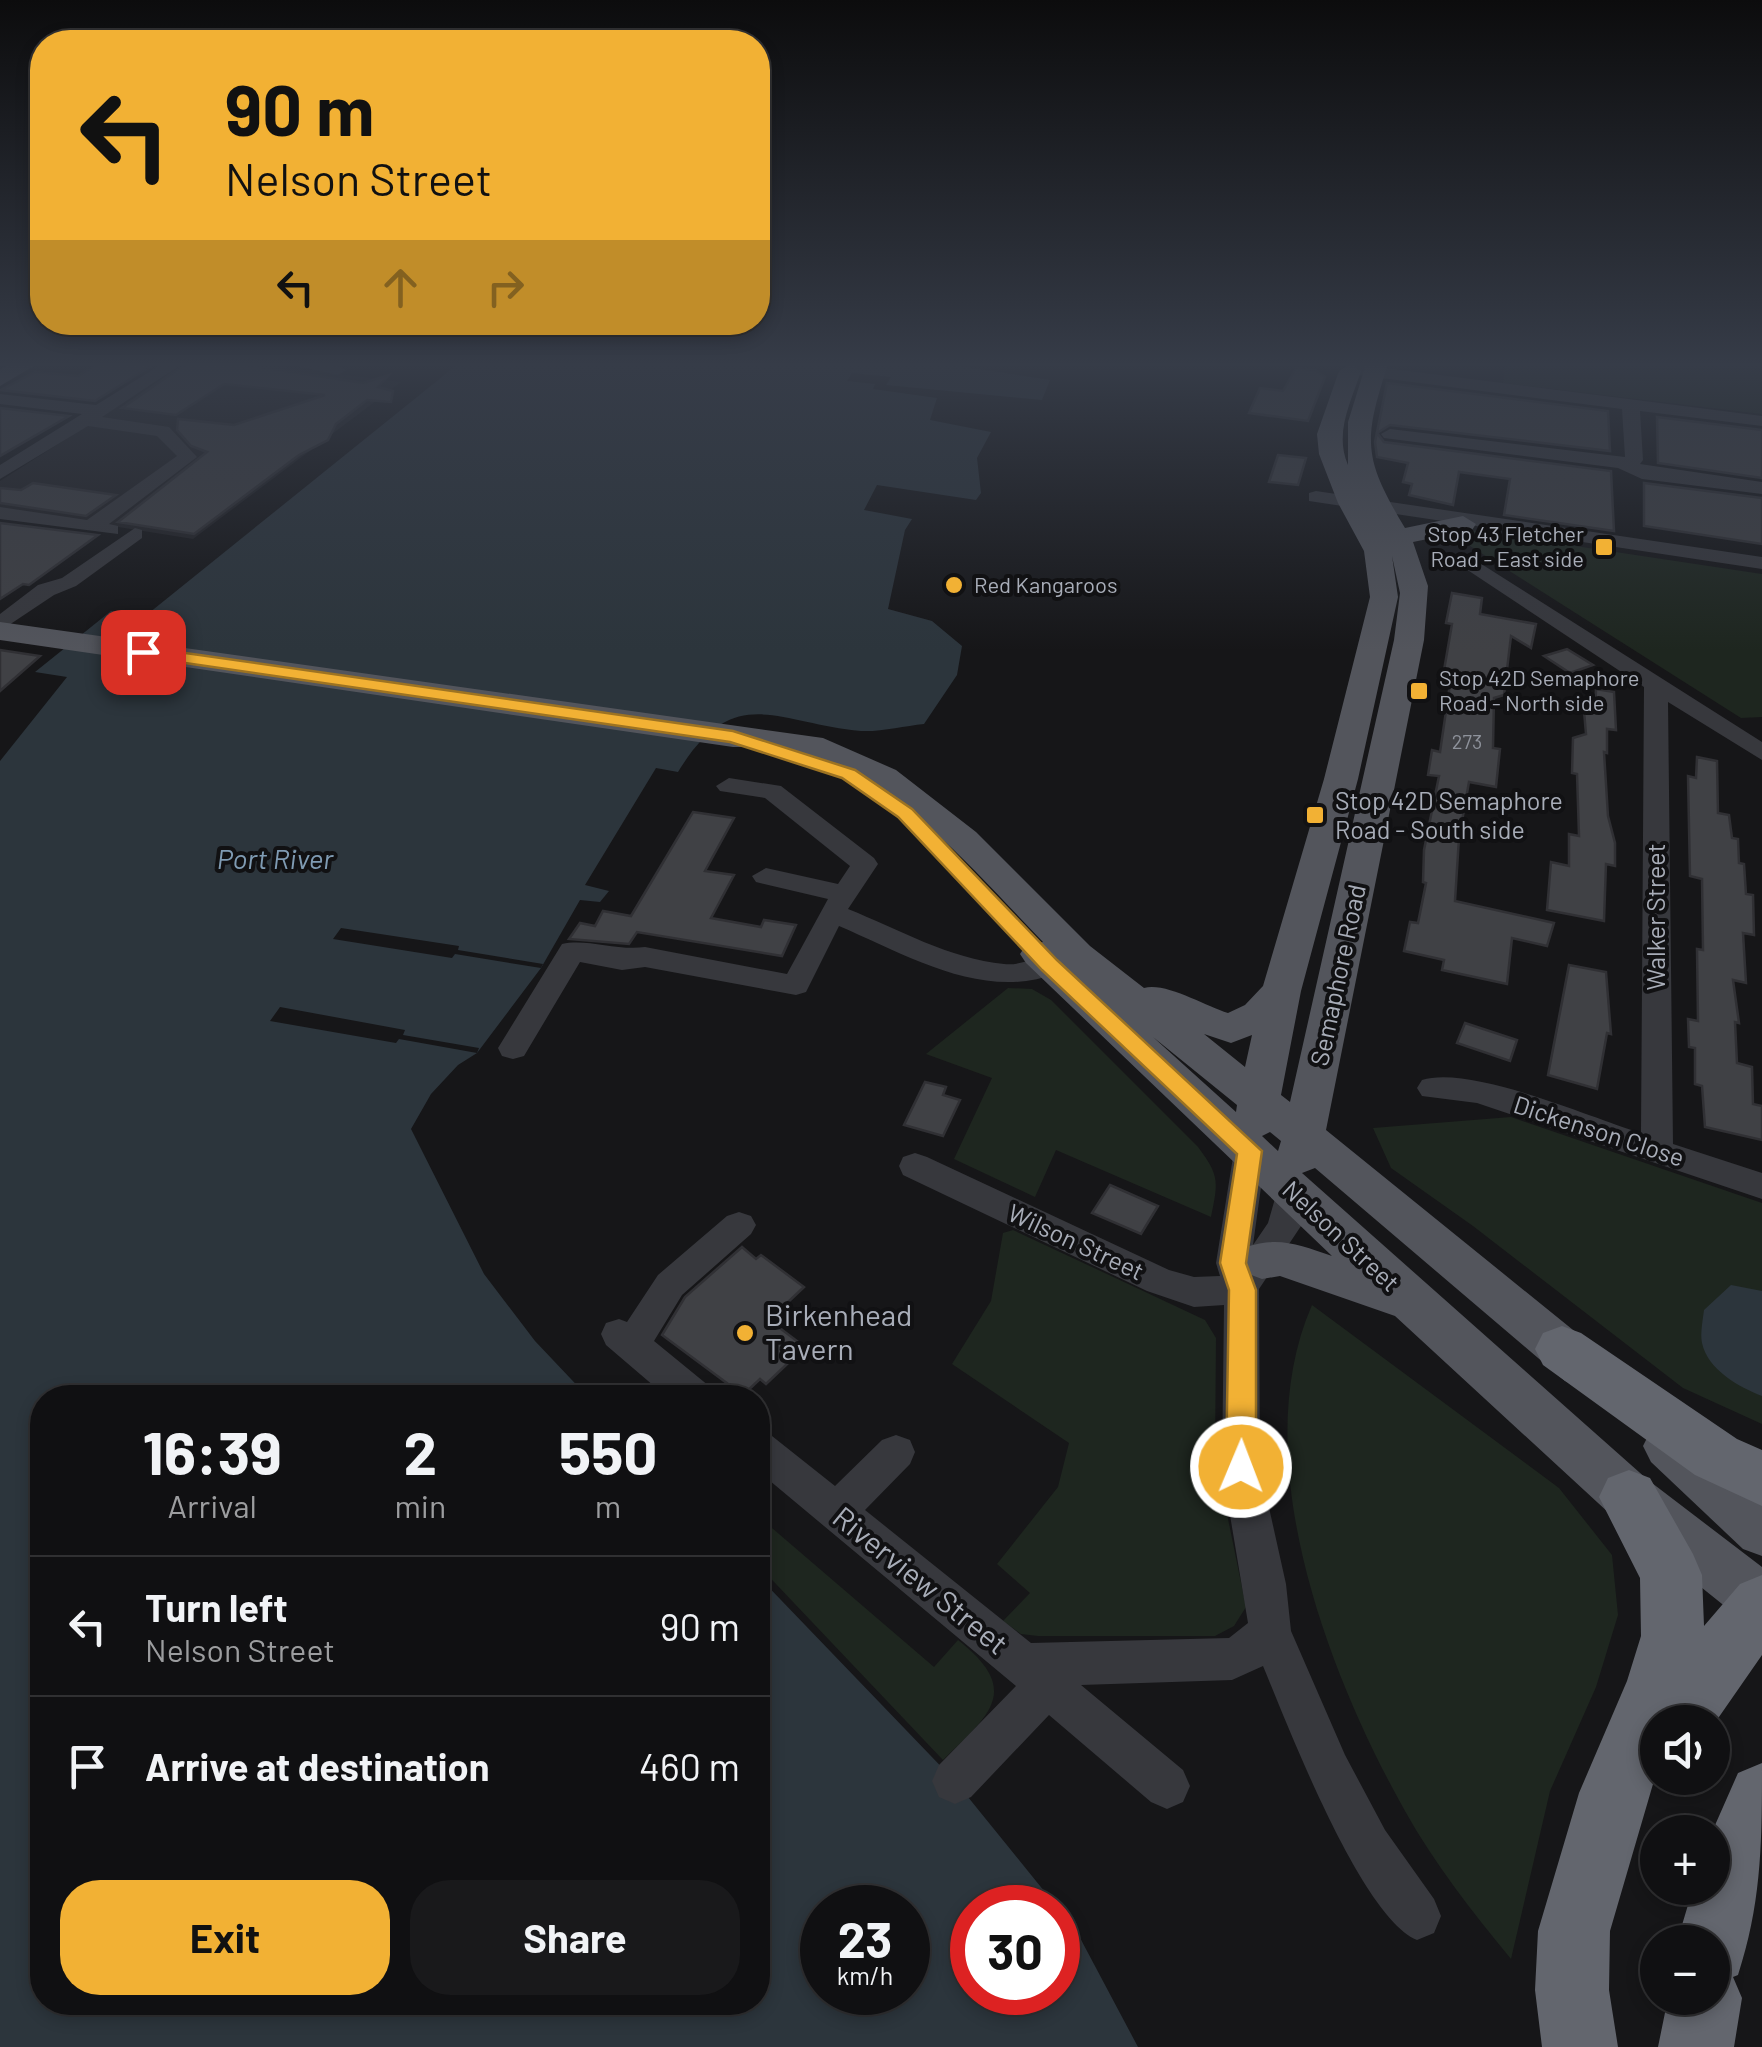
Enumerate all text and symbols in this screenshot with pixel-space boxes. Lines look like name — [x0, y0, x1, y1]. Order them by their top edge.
text: 90 m — [225, 66, 375, 150]
icon: left — [60, 70, 190, 200]
text: Nelson Street — [225, 151, 492, 205]
icon: left — [268, 260, 323, 315]
icon: ahead — [373, 260, 428, 315]
icon: right — [478, 260, 533, 315]
place label: Stop 43 Fletcher Road - East side — [1427, 520, 1584, 571]
marker: Stop 43 Fletcher Road - East side — [1593, 536, 1615, 558]
place label: Red Kangaroos — [974, 571, 1118, 597]
marker: Red Kangaroos — [943, 574, 965, 596]
pin — [101, 610, 186, 695]
icon: arrive — [116, 625, 171, 680]
place label: Stop 42D Semaphore Road - North side — [1439, 664, 1639, 715]
marker: Stop 42D Semaphore Road - North side — [1408, 680, 1430, 702]
house number: 273 — [1452, 729, 1482, 753]
place label: Stop 42D Semaphore Road - South side — [1335, 785, 1563, 844]
marker: Stop 42D Semaphore Road - South side — [1304, 804, 1326, 826]
water label: Port River — [217, 841, 334, 875]
street label: Walker Street — [1640, 843, 1670, 991]
street label: Semaphore Road — [1303, 881, 1371, 1068]
street label: Dickenson Close — [1510, 1088, 1688, 1172]
street label: Nelson Street — [1277, 1174, 1406, 1297]
street label: Wilson Street — [1004, 1197, 1149, 1286]
place label: Birkenhead Tavern — [765, 1296, 912, 1366]
marker: Birkenhead Tavern — [734, 1322, 756, 1344]
text: 16:39 — [142, 1415, 282, 1487]
text: 2 — [404, 1415, 437, 1487]
text: 550 — [559, 1415, 658, 1487]
position arrow — [1189, 1415, 1293, 1519]
text: Arrival — [167, 1486, 257, 1524]
text: min — [394, 1486, 446, 1524]
text: m — [595, 1486, 621, 1524]
street label: Riverview Street — [827, 1498, 1016, 1661]
text: Turn left — [145, 1584, 288, 1630]
icon: left — [60, 1599, 115, 1654]
text: 90 m — [660, 1603, 740, 1649]
text: Nelson Street — [145, 1630, 335, 1668]
map controls — [1640, 1705, 1730, 2015]
button: sound — [1640, 1705, 1730, 1795]
icon: arrive — [60, 1739, 115, 1794]
text: Arrive at destination — [145, 1743, 490, 1789]
text: 460 m — [639, 1743, 740, 1789]
button: + — [1640, 1815, 1730, 1905]
button: Exit — [60, 1880, 390, 1995]
button: Share — [410, 1880, 740, 1995]
speed limit sign: 30 — [950, 1885, 1080, 2015]
text: 23 — [838, 1908, 892, 1968]
button: − — [1640, 1925, 1730, 2015]
text: km/h — [837, 1960, 893, 1990]

